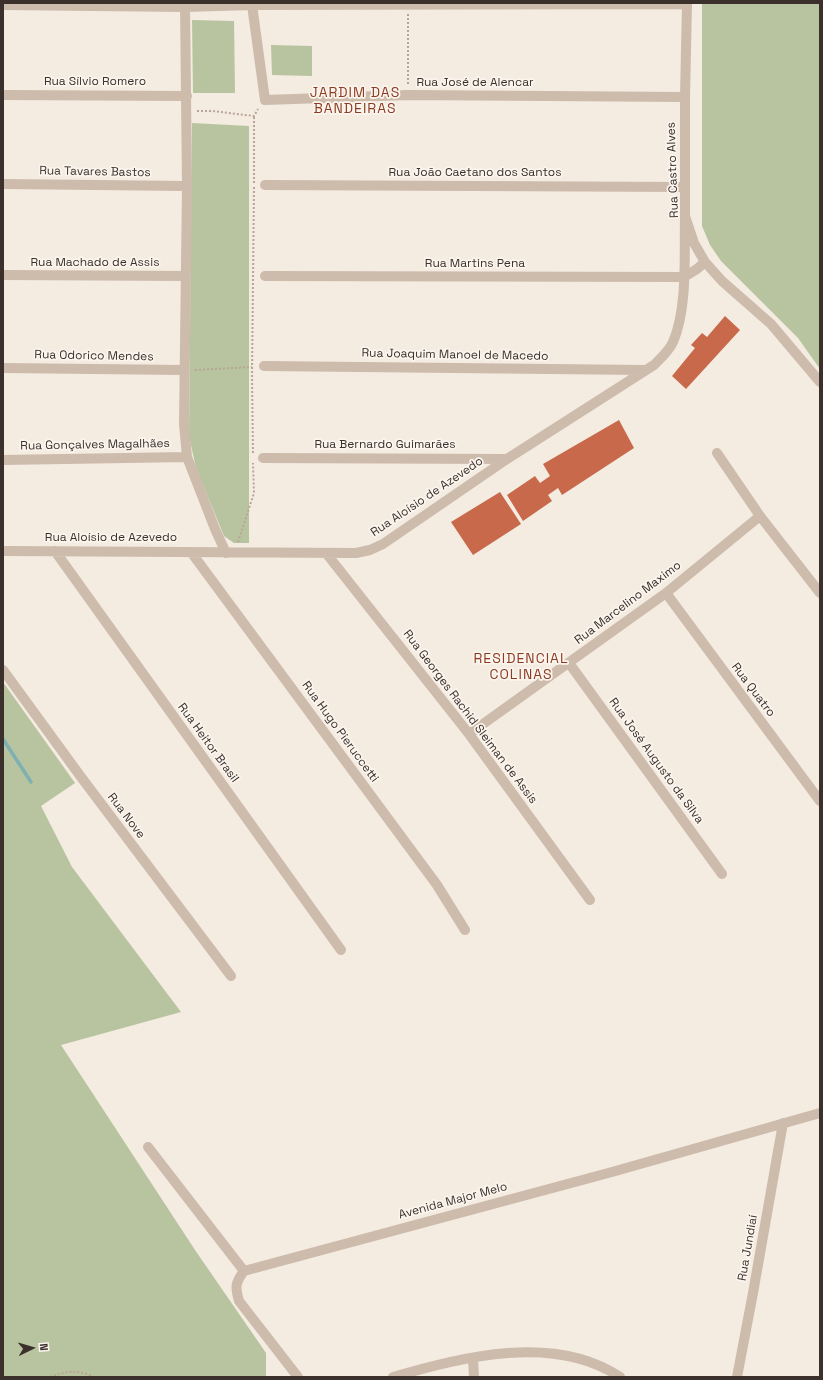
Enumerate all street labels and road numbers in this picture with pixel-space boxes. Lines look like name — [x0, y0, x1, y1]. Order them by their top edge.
street label: Rua Sílvio Romero — [44, 75, 146, 89]
street label: Rua José de Alencar — [416, 76, 534, 90]
street label: Rua Castro Alves — [664, 122, 682, 218]
street label: Rua Tavares Bastos — [39, 164, 151, 180]
street label: Rua João Caetano dos Santos — [389, 166, 561, 180]
street label: Rua Machado de Assis — [31, 256, 159, 270]
street label: Rua Martins Pena — [425, 257, 525, 271]
street label: Rua Joaquim Manoel de Macedo — [361, 346, 549, 364]
street label: Rua Odorico Mendes — [34, 348, 154, 364]
street label: Rua Gonçalves Magalhães — [20, 436, 170, 454]
street label: Rua Bernardo Guimarães — [314, 438, 456, 452]
street label: Rua Aloísio de Azevedo — [368, 454, 486, 540]
street label: Rua Aloísio de Azevedo — [45, 531, 177, 545]
street label: Rua Marcelino Maximo — [572, 558, 684, 648]
street label: Rua Georges Rachid Sleiman de Assis — [400, 627, 540, 807]
street label: Rua Quatro — [728, 660, 778, 720]
street label: Rua Hugo Pieruccetti — [299, 679, 381, 785]
street label: Rua José Augusto da Silva — [606, 695, 706, 827]
street label: Rua Heitor Brasil — [174, 701, 242, 785]
street label: Rua Nove — [104, 790, 148, 842]
street label: Avenida Major Melo — [397, 1180, 509, 1222]
street label: Rua Jundiaí — [735, 1214, 761, 1282]

